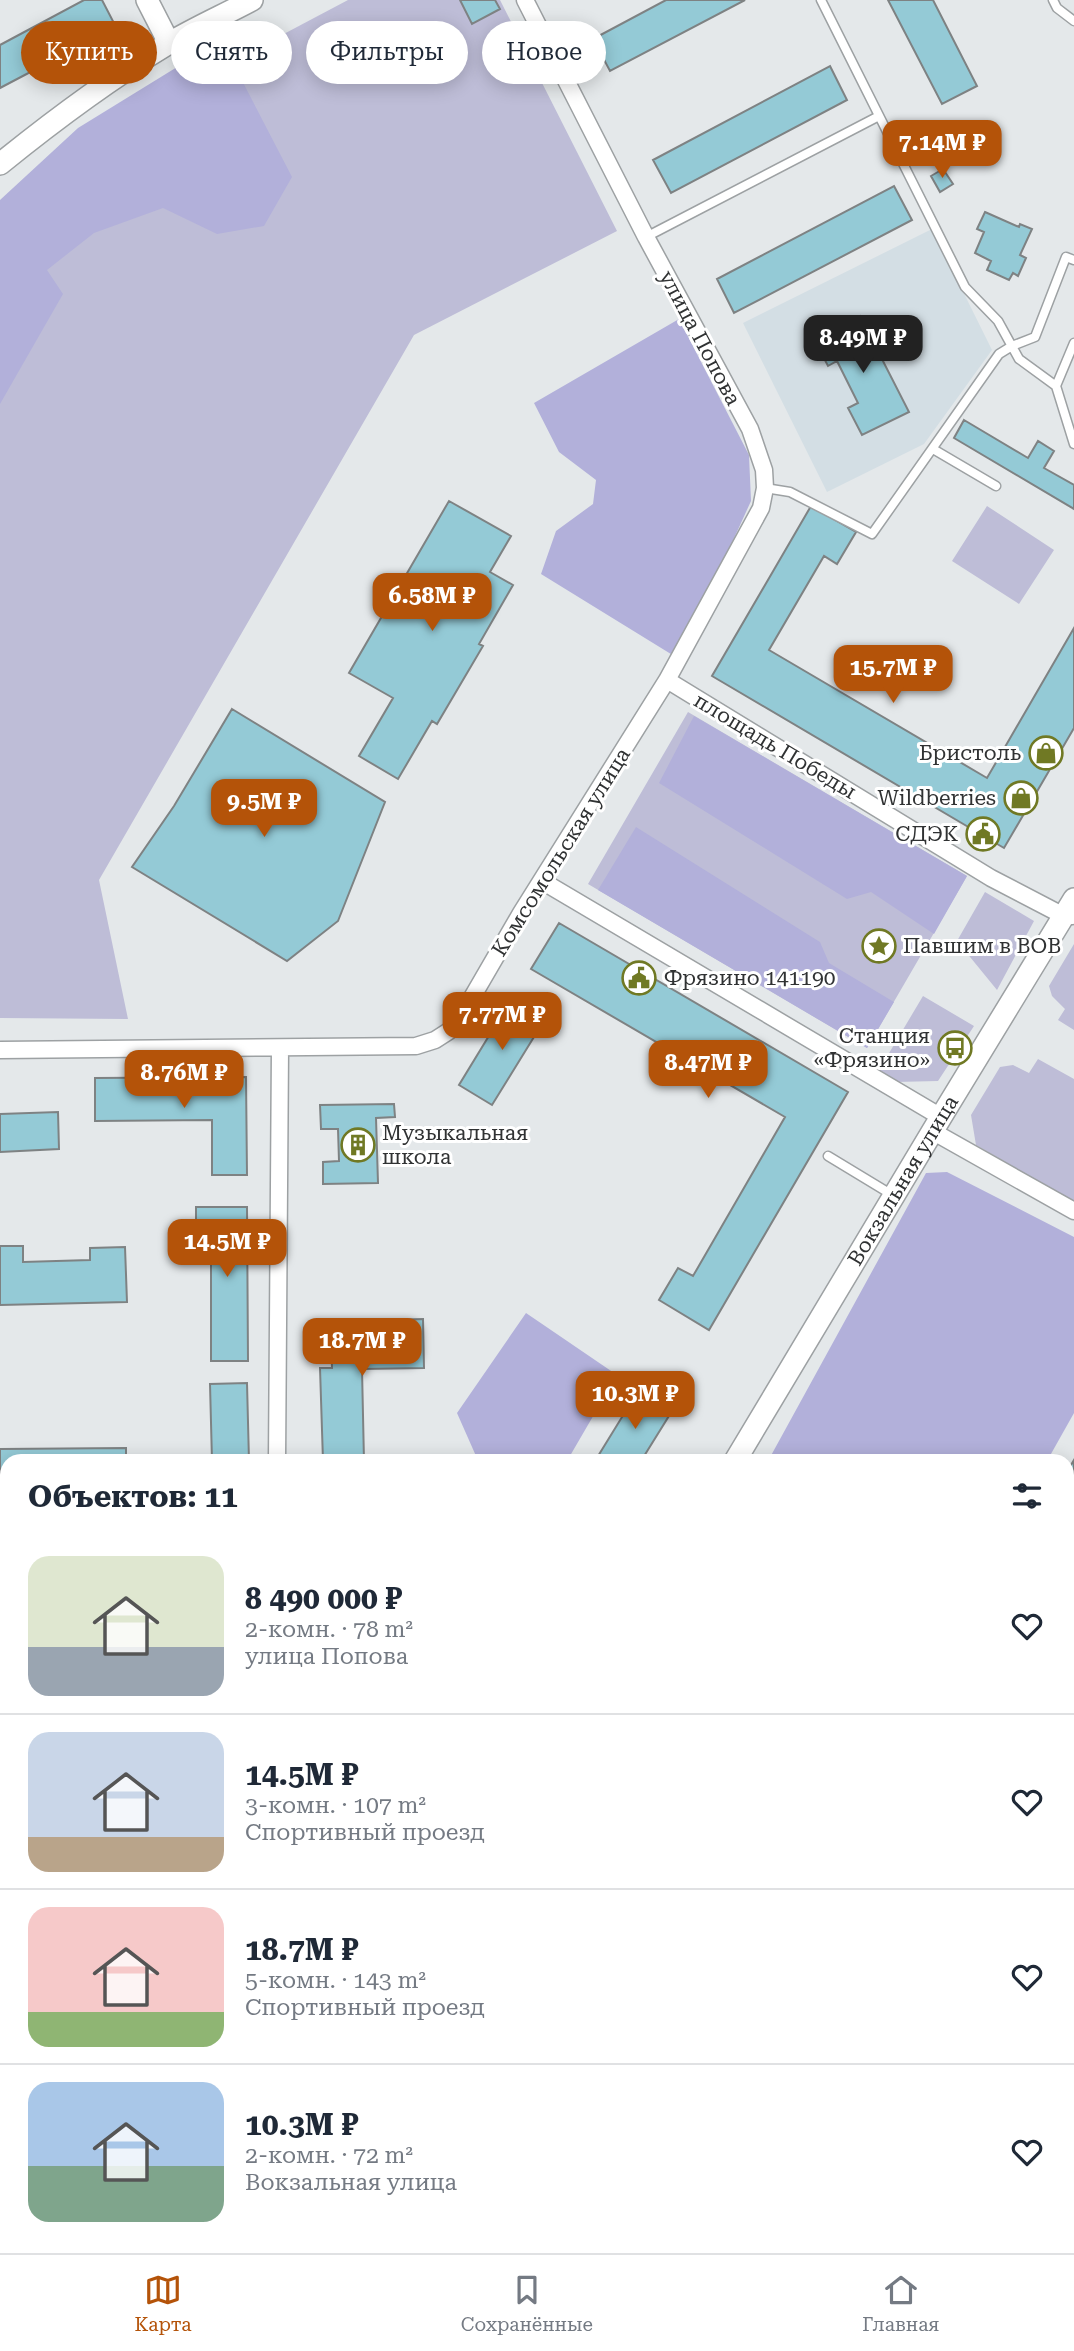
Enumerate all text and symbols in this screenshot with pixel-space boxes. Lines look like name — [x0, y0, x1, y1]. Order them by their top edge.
chip: Купить — [21, 21, 157, 84]
chip: Снять — [171, 21, 292, 84]
chip: Фильтры — [306, 21, 468, 84]
chip: Новое — [482, 21, 606, 84]
pin: 7.14M ₽ — [877, 120, 1007, 180]
text: 7.14M ₽ — [899, 129, 985, 156]
street label: улица Попова — [654, 267, 746, 410]
pin: 8.49M ₽ — [798, 316, 928, 375]
text: 8.49M ₽ — [820, 324, 906, 351]
pin: 6.58M ₽ — [367, 574, 497, 633]
text: 6.58M ₽ — [389, 582, 475, 609]
pin: 15.7M ₽ — [828, 646, 958, 705]
text: 15.7M ₽ — [850, 654, 936, 681]
street label: площадь Победы — [690, 688, 860, 804]
shop icon: Бристоль — [1027, 734, 1065, 772]
place label: Бристоль — [919, 741, 1021, 765]
street label: Комсомольская улица — [487, 743, 635, 961]
shop icon: Wildberries — [1002, 779, 1040, 817]
pin: 9.5M ₽ — [207, 780, 321, 839]
place label: Wildberries — [878, 786, 996, 810]
text: 9.5M ₽ — [227, 788, 301, 815]
public building icon: СДЭК — [964, 815, 1002, 853]
place label: СДЭК — [895, 822, 958, 846]
place icon: Павшим в ВОВ — [860, 927, 898, 965]
place label: Павшим в ВОВ — [903, 934, 1061, 958]
public building icon: Фрязино 141190 — [620, 959, 658, 997]
place label: Фрязино 141190 — [664, 966, 836, 990]
pin: 7.77M ₽ — [437, 992, 567, 1052]
text: 7.77M ₽ — [459, 1001, 545, 1028]
place label: Станция «Фрязино» — [814, 1024, 930, 1072]
bus stop icon: Станция «Фрязино» — [936, 1029, 974, 1067]
pin: 8.47M ₽ — [643, 1040, 773, 1100]
text: 8.47M ₽ — [665, 1049, 751, 1076]
pin: 8.76M ₽ — [119, 1050, 249, 1110]
text: 8.76M ₽ — [141, 1059, 227, 1086]
street label: Вокзальная улица — [843, 1091, 963, 1270]
place label: Музыкальная школа — [382, 1121, 528, 1169]
building icon: Музыкальная школа — [339, 1126, 377, 1164]
pin: 14.5M ₽ — [162, 1220, 292, 1279]
text: 14.5M ₽ — [184, 1228, 270, 1255]
pin: 18.7M ₽ — [297, 1318, 427, 1378]
text: 18.7M ₽ — [319, 1327, 405, 1354]
pin: 10.3M ₽ — [570, 1372, 700, 1431]
text: 10.3M ₽ — [592, 1380, 678, 1407]
icon: filters — [1008, 1477, 1046, 1515]
text: Объектов: 11 — [28, 1479, 238, 1514]
text: 8 490 000 ₽ — [245, 1581, 402, 1616]
icon: home — [84, 1584, 168, 1668]
icon: heart — [1008, 1607, 1046, 1645]
text: 2-комн. · 78 m² — [245, 1616, 413, 1643]
text: улица Попова — [245, 1643, 408, 1670]
text: 14.5M ₽ — [245, 1757, 358, 1792]
icon: home — [84, 1760, 168, 1844]
icon: heart — [1008, 1783, 1046, 1821]
text: 3-комн. · 107 m² — [245, 1792, 426, 1819]
text: Спортивный проезд — [245, 1819, 485, 1846]
text: 18.7M ₽ — [245, 1932, 358, 1967]
icon: home — [84, 1935, 168, 2019]
icon: heart — [1008, 1958, 1046, 1996]
text: 5-комн. · 143 m² — [245, 1967, 426, 1994]
text: Спортивный проезд — [245, 1994, 485, 2021]
text: 10.3M ₽ — [245, 2107, 358, 2142]
icon: home — [84, 2110, 168, 2194]
icon: heart — [1008, 2133, 1046, 2171]
text: 2-комн. · 72 m² — [245, 2142, 413, 2169]
text: Вокзальная улица — [245, 2169, 457, 2196]
tab: Карта — [135, 2271, 191, 2336]
tab: Сохранённые — [461, 2271, 593, 2336]
tab: Главная — [862, 2271, 939, 2336]

